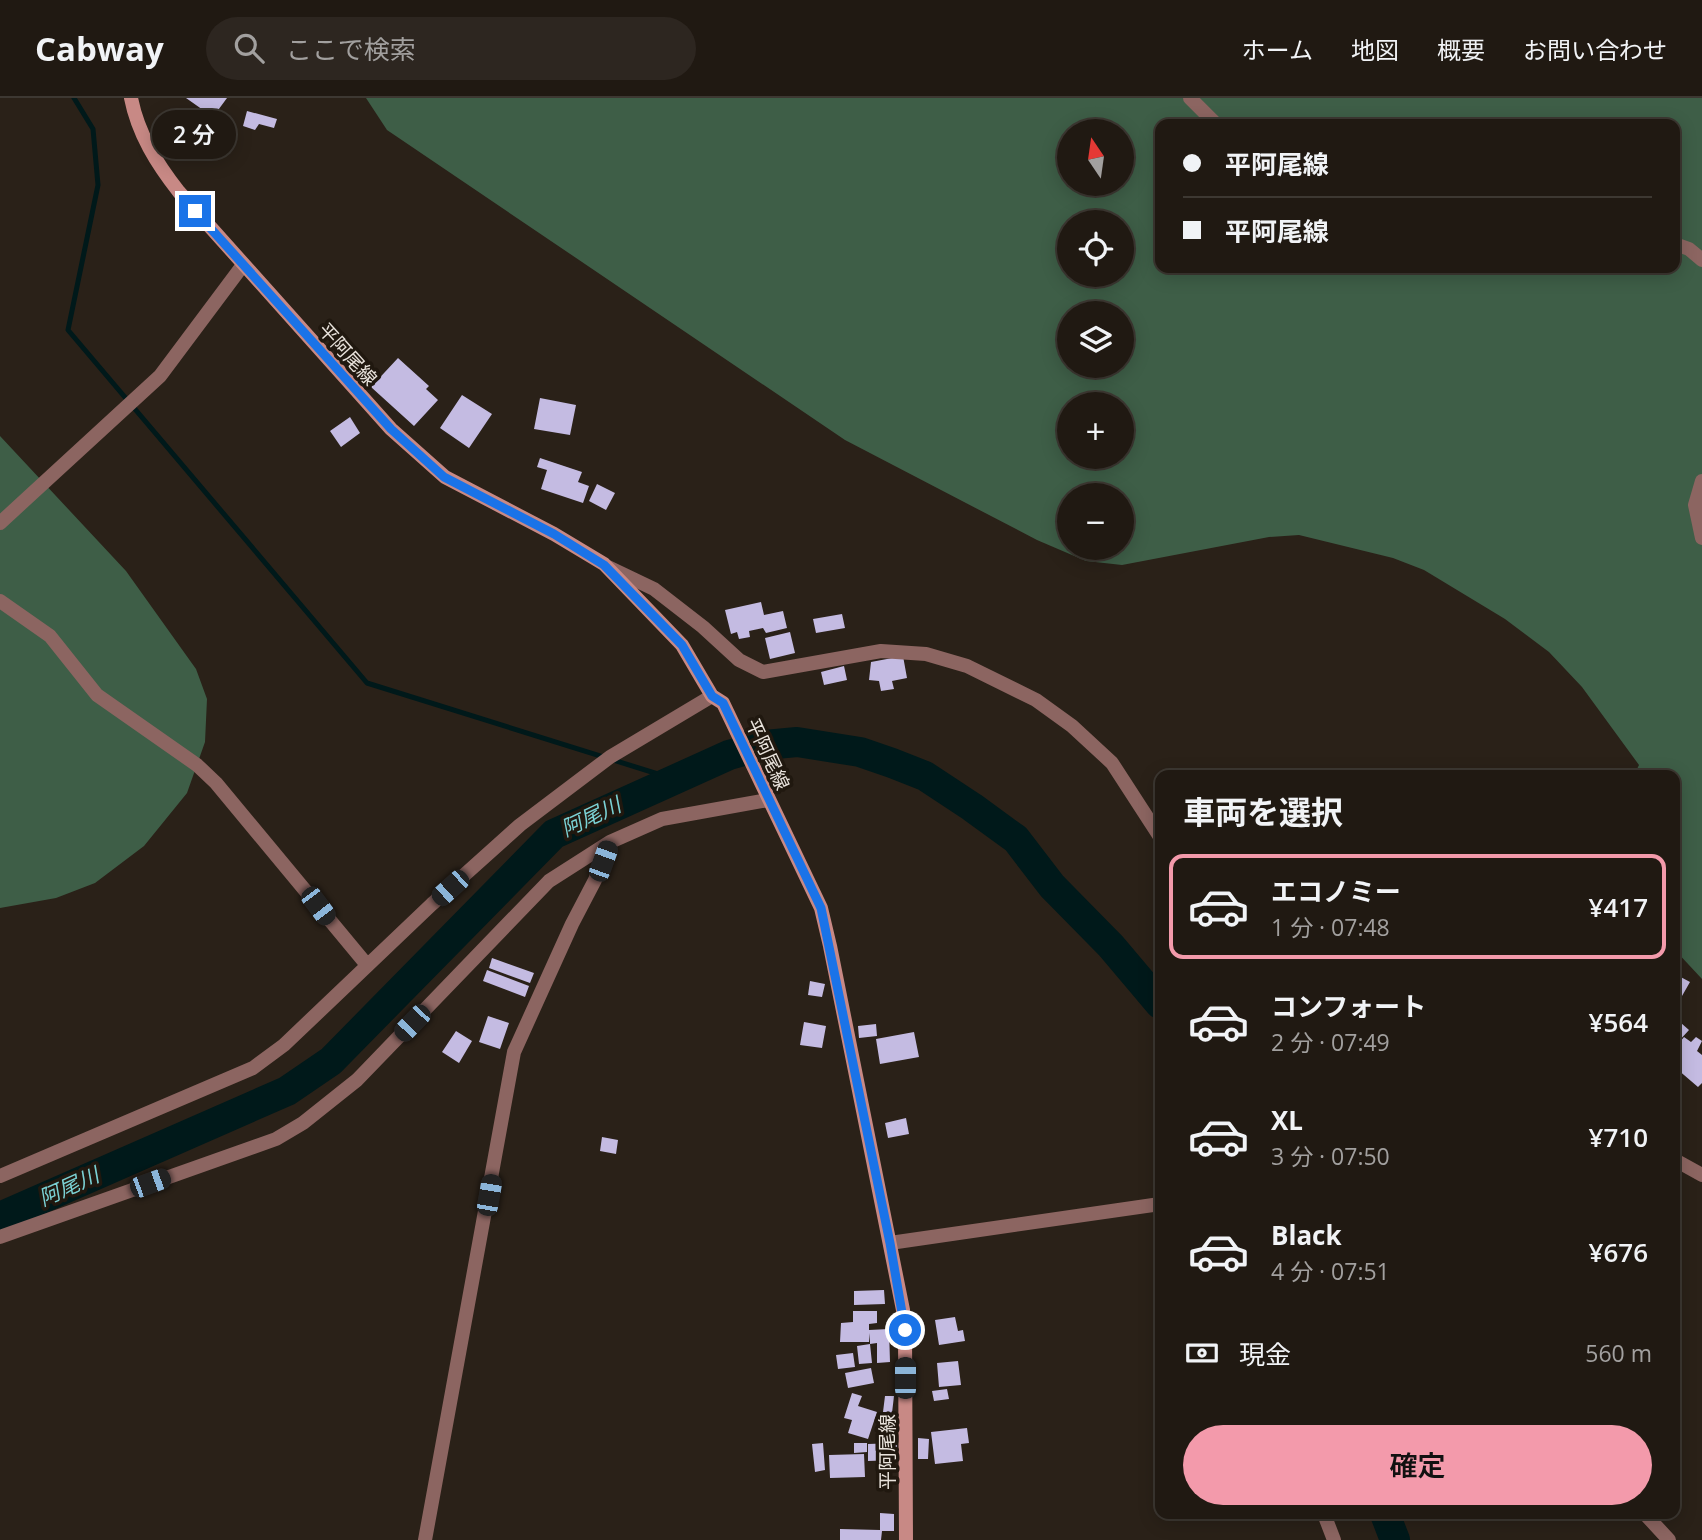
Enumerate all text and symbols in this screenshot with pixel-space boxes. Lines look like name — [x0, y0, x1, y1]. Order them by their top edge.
search box — [206, 17, 696, 80]
text: Cabway — [35, 26, 164, 71]
icon: search — [230, 29, 268, 67]
text: ここで検索 — [286, 31, 416, 67]
text: ホーム — [1242, 33, 1313, 66]
text: 地図 — [1351, 33, 1399, 66]
text: 概要 — [1437, 33, 1485, 66]
text: お問い合わせ — [1523, 33, 1667, 66]
callout: 2 分 — [153, 109, 237, 158]
text: 2 分 — [173, 118, 215, 150]
north arrow — [1057, 119, 1134, 196]
map controls — [1057, 119, 1134, 560]
text: 平阿尾線 — [1225, 146, 1329, 182]
route end — [179, 195, 211, 227]
button: locate — [1057, 210, 1134, 287]
text: 平阿尾線 — [1225, 213, 1329, 249]
button: layers — [1057, 301, 1134, 378]
street label: 平阿尾線 — [313, 317, 383, 391]
button: + — [1057, 392, 1134, 469]
button: − — [1057, 483, 1134, 560]
street label: 平阿尾線 — [740, 714, 796, 794]
water label: 阿尾川 — [556, 789, 627, 842]
text: 車両を選択 — [1183, 790, 1343, 833]
car — [586, 838, 621, 884]
car — [428, 866, 473, 910]
text: エコノミー — [1271, 873, 1401, 909]
icon: car — [1187, 875, 1250, 938]
car — [297, 883, 340, 929]
text: ¥417 — [1589, 889, 1648, 925]
text: 1 分 · 07:48 — [1271, 911, 1390, 943]
text: コンフォート — [1271, 988, 1426, 1024]
icon: car — [1187, 990, 1250, 1053]
car — [390, 1001, 435, 1045]
text: ¥564 — [1589, 1004, 1648, 1040]
text: 2 分 · 07:49 — [1271, 1026, 1390, 1058]
text: XL — [1271, 1102, 1303, 1138]
icon: car — [1187, 1105, 1250, 1168]
text: ¥710 — [1589, 1119, 1648, 1155]
text: 3 分 · 07:50 — [1271, 1140, 1390, 1172]
water label: 阿尾川 — [34, 1160, 105, 1212]
car — [127, 1166, 174, 1200]
car — [476, 1172, 503, 1218]
text: Black — [1271, 1217, 1342, 1253]
icon: car — [1187, 1220, 1250, 1283]
text: ¥676 — [1589, 1234, 1648, 1270]
text: 4 分 · 07:51 — [1271, 1255, 1390, 1287]
route start — [889, 1314, 921, 1346]
icon: cash — [1183, 1334, 1221, 1372]
text: 現金 — [1239, 1336, 1291, 1372]
text: 560 m — [1585, 1337, 1652, 1369]
car — [895, 1357, 916, 1399]
street label: 平阿尾線 — [874, 1414, 900, 1490]
button: 確定 — [1183, 1425, 1652, 1505]

